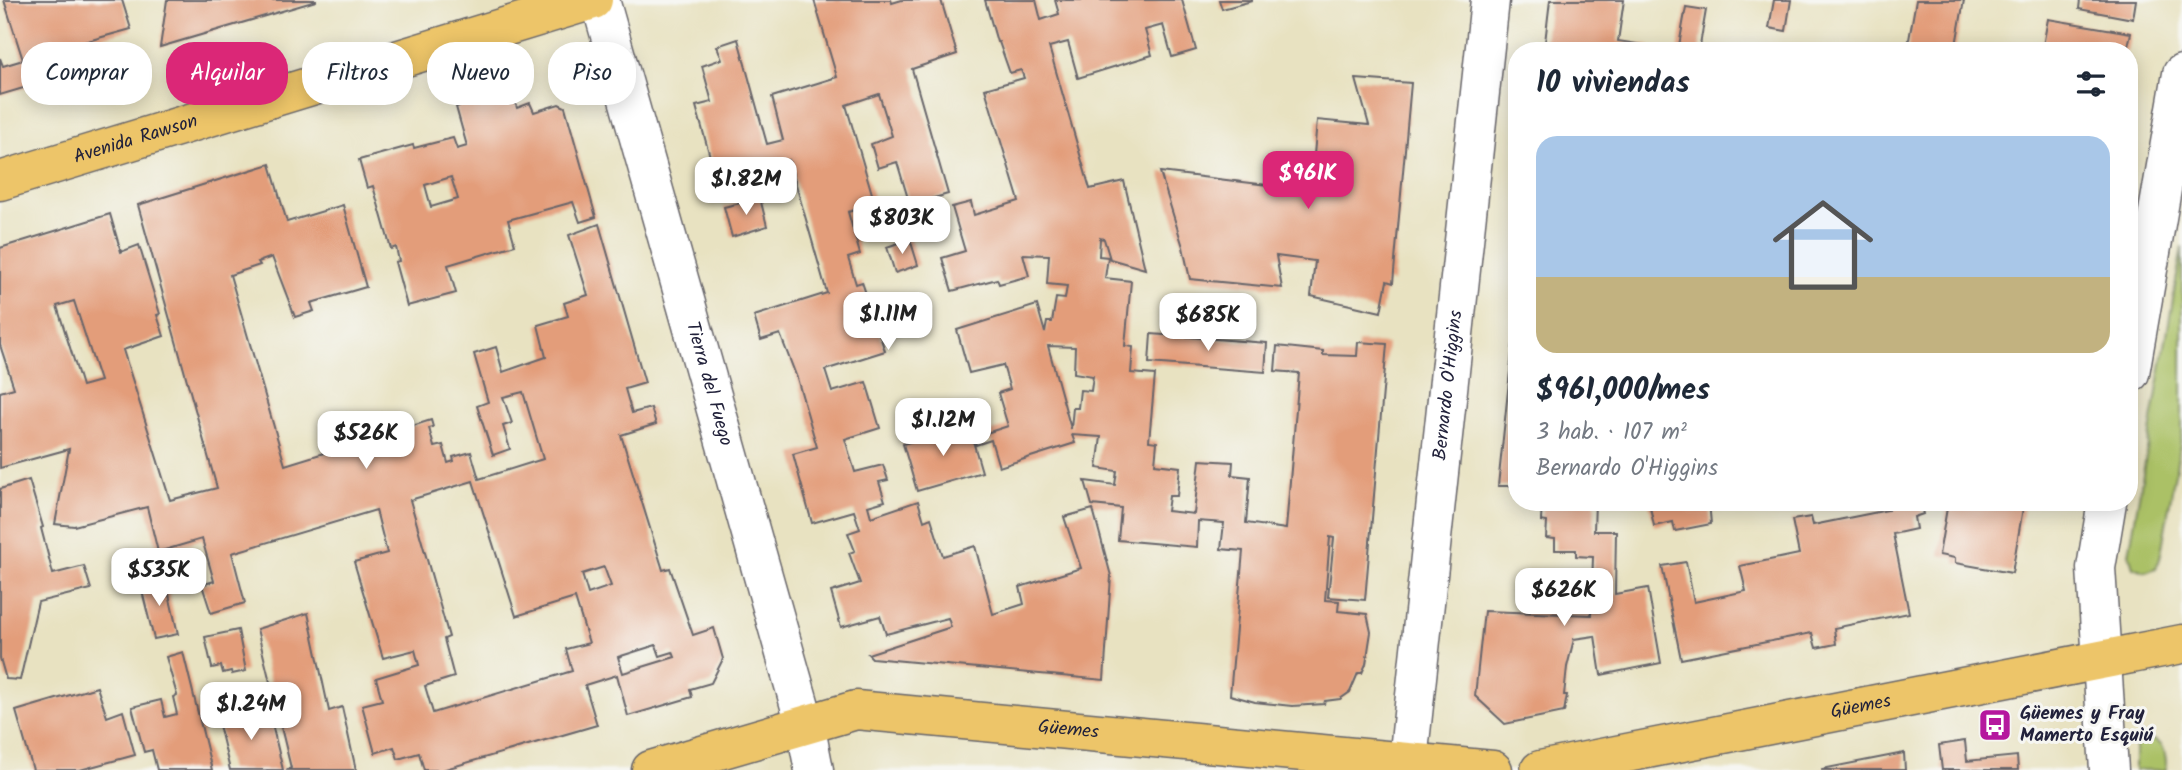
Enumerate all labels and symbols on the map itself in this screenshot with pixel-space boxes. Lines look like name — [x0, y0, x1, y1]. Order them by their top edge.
street label: Avenida Rawson — [70, 106, 202, 173]
pin: $961K — [1259, 152, 1357, 211]
pin: $1.82M — [689, 158, 803, 217]
pin: $803K — [853, 196, 951, 256]
pin: $1.11M — [831, 292, 945, 352]
pin: $685K — [1159, 294, 1257, 353]
street label: Bernardo O'Higgins — [1425, 309, 1471, 462]
street label: Tierra del Fuego — [677, 318, 741, 450]
pin: $1.12M — [886, 398, 1000, 458]
pin: $526K — [317, 412, 415, 471]
pin: $535K — [110, 548, 208, 608]
pin: $626K — [1515, 568, 1613, 628]
pin: $1.24M — [194, 682, 308, 742]
street label: Güemes — [1828, 686, 1894, 728]
place label: Güemes y Fray Mamerto Esquiú — [2020, 699, 2154, 751]
bus stop icon: Güemes y Fray Mamerto Esquiú — [1976, 706, 2014, 744]
street label: Güemes — [1037, 712, 1100, 748]

